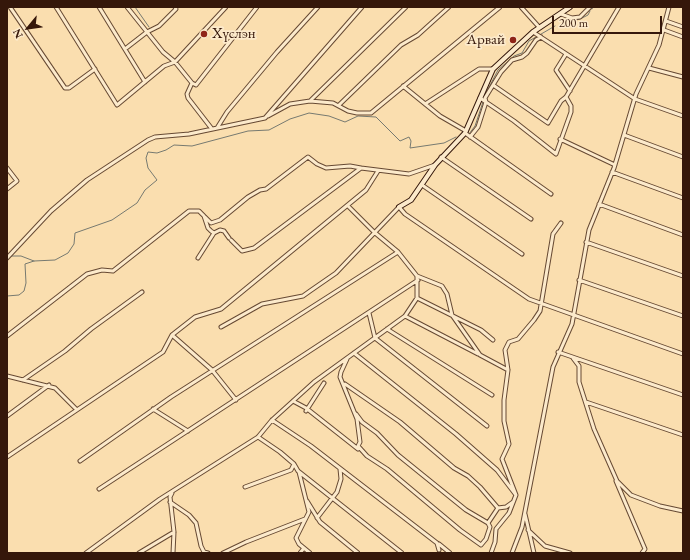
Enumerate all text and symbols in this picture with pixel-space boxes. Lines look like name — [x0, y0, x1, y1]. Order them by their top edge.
north arrow — [8, 8, 48, 48]
scale bar — [554, 8, 664, 34]
text: 200 m — [559, 15, 588, 31]
place label: Хүслэн — [212, 25, 256, 43]
text: N — [9, 27, 26, 41]
marker: Хүслэн — [199, 29, 209, 39]
place label: Арвай — [467, 31, 505, 49]
marker: Арвай — [508, 35, 518, 45]

